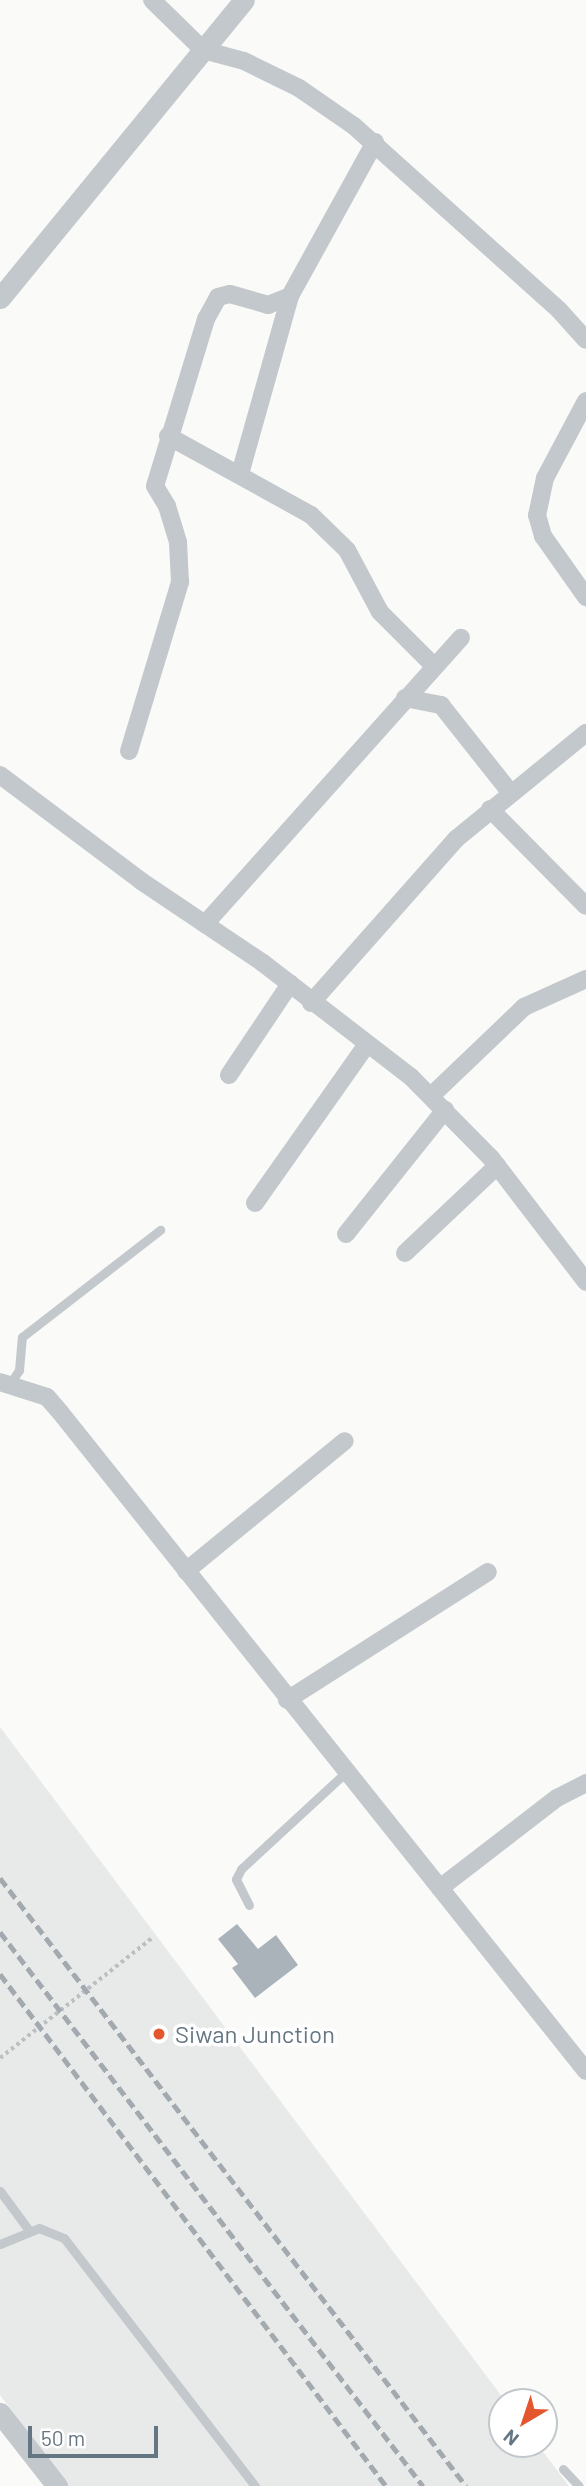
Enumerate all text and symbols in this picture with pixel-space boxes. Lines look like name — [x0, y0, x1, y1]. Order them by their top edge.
place label: Siwan Junction — [175, 2020, 335, 2048]
marker: Siwan Junction — [149, 2024, 169, 2044]
north arrow — [488, 2388, 558, 2458]
scale bar — [32, 2412, 161, 2456]
text: 50 m — [41, 2425, 85, 2450]
text: N — [499, 2425, 523, 2451]

